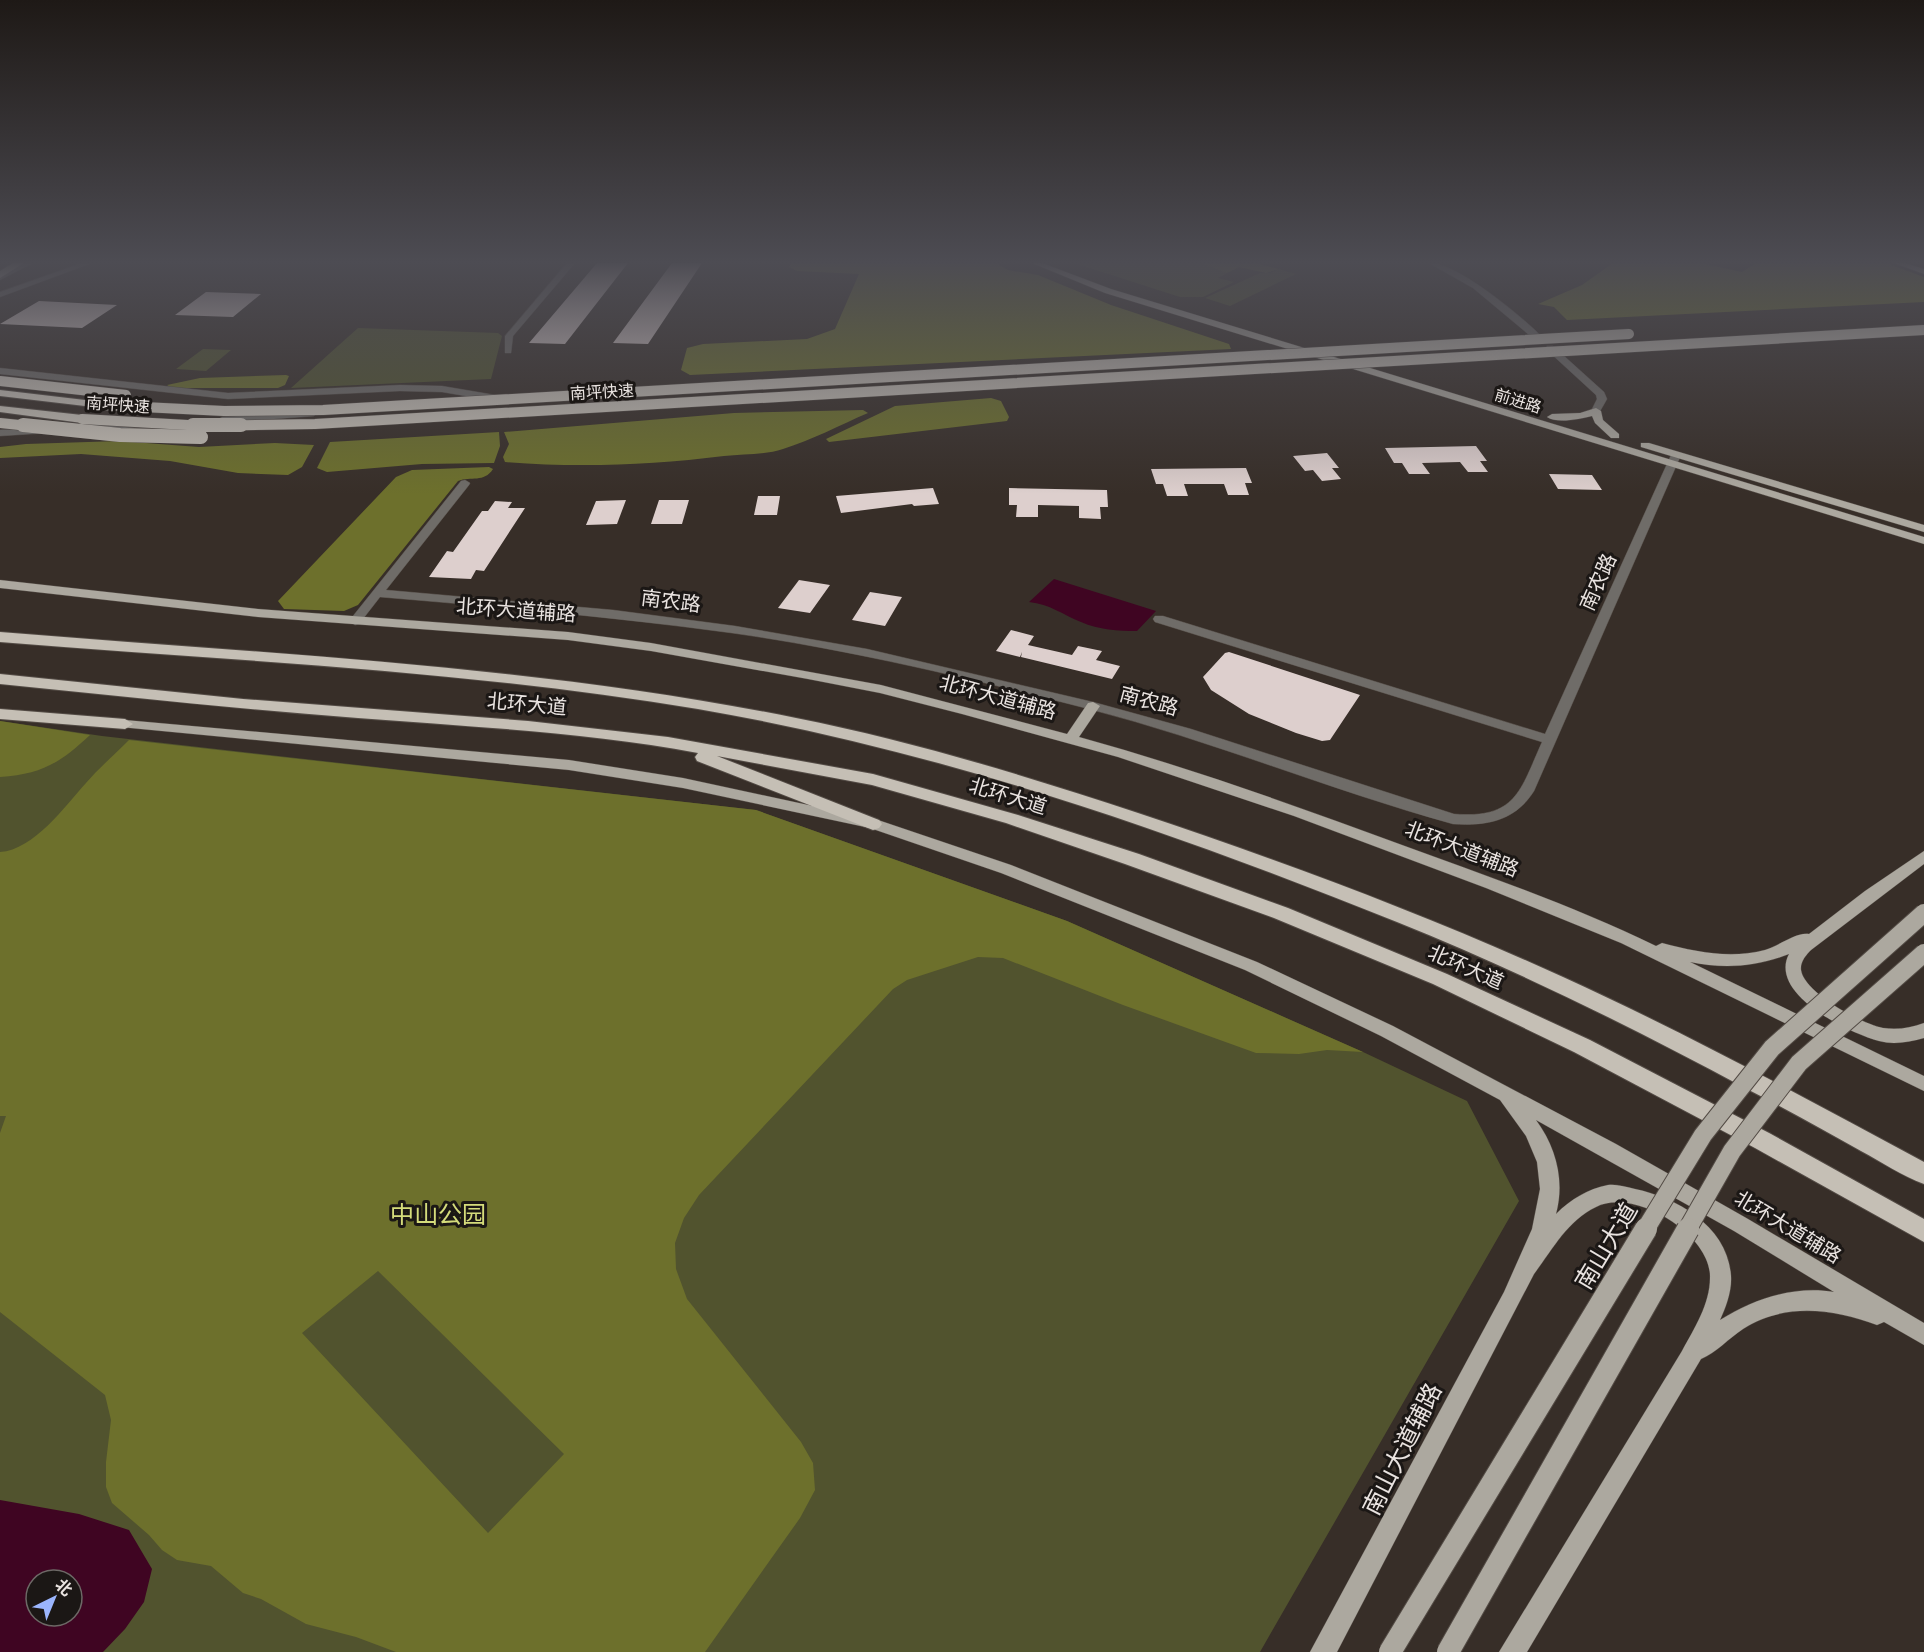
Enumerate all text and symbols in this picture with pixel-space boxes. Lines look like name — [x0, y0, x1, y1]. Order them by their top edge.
street label: 南坪快速 — [570, 381, 634, 403]
street label: 前进路 — [1492, 385, 1544, 417]
street label: 南坪快速 — [85, 393, 151, 417]
street label: 南农路 — [1575, 550, 1621, 614]
street label: 南农路 — [640, 585, 702, 617]
street label: 北环大道辅路 — [455, 594, 577, 626]
street label: 北环大道辅路 — [937, 670, 1059, 724]
street label: 南农路 — [1117, 682, 1181, 720]
street label: 北环大道 — [486, 689, 568, 719]
street label: 北环大道 — [966, 773, 1050, 819]
street label: 北环大道辅路 — [1402, 816, 1522, 882]
street label: 北环大道 — [1425, 940, 1507, 994]
street label: 北环大道辅路 — [1730, 1186, 1846, 1268]
street label: 南山大道 — [1569, 1197, 1643, 1295]
park label: 中山公园 — [390, 1200, 486, 1229]
street label: 南山大道辅路 — [1356, 1378, 1448, 1520]
north arrow — [24, 1568, 84, 1628]
text: 北 — [52, 1575, 76, 1600]

